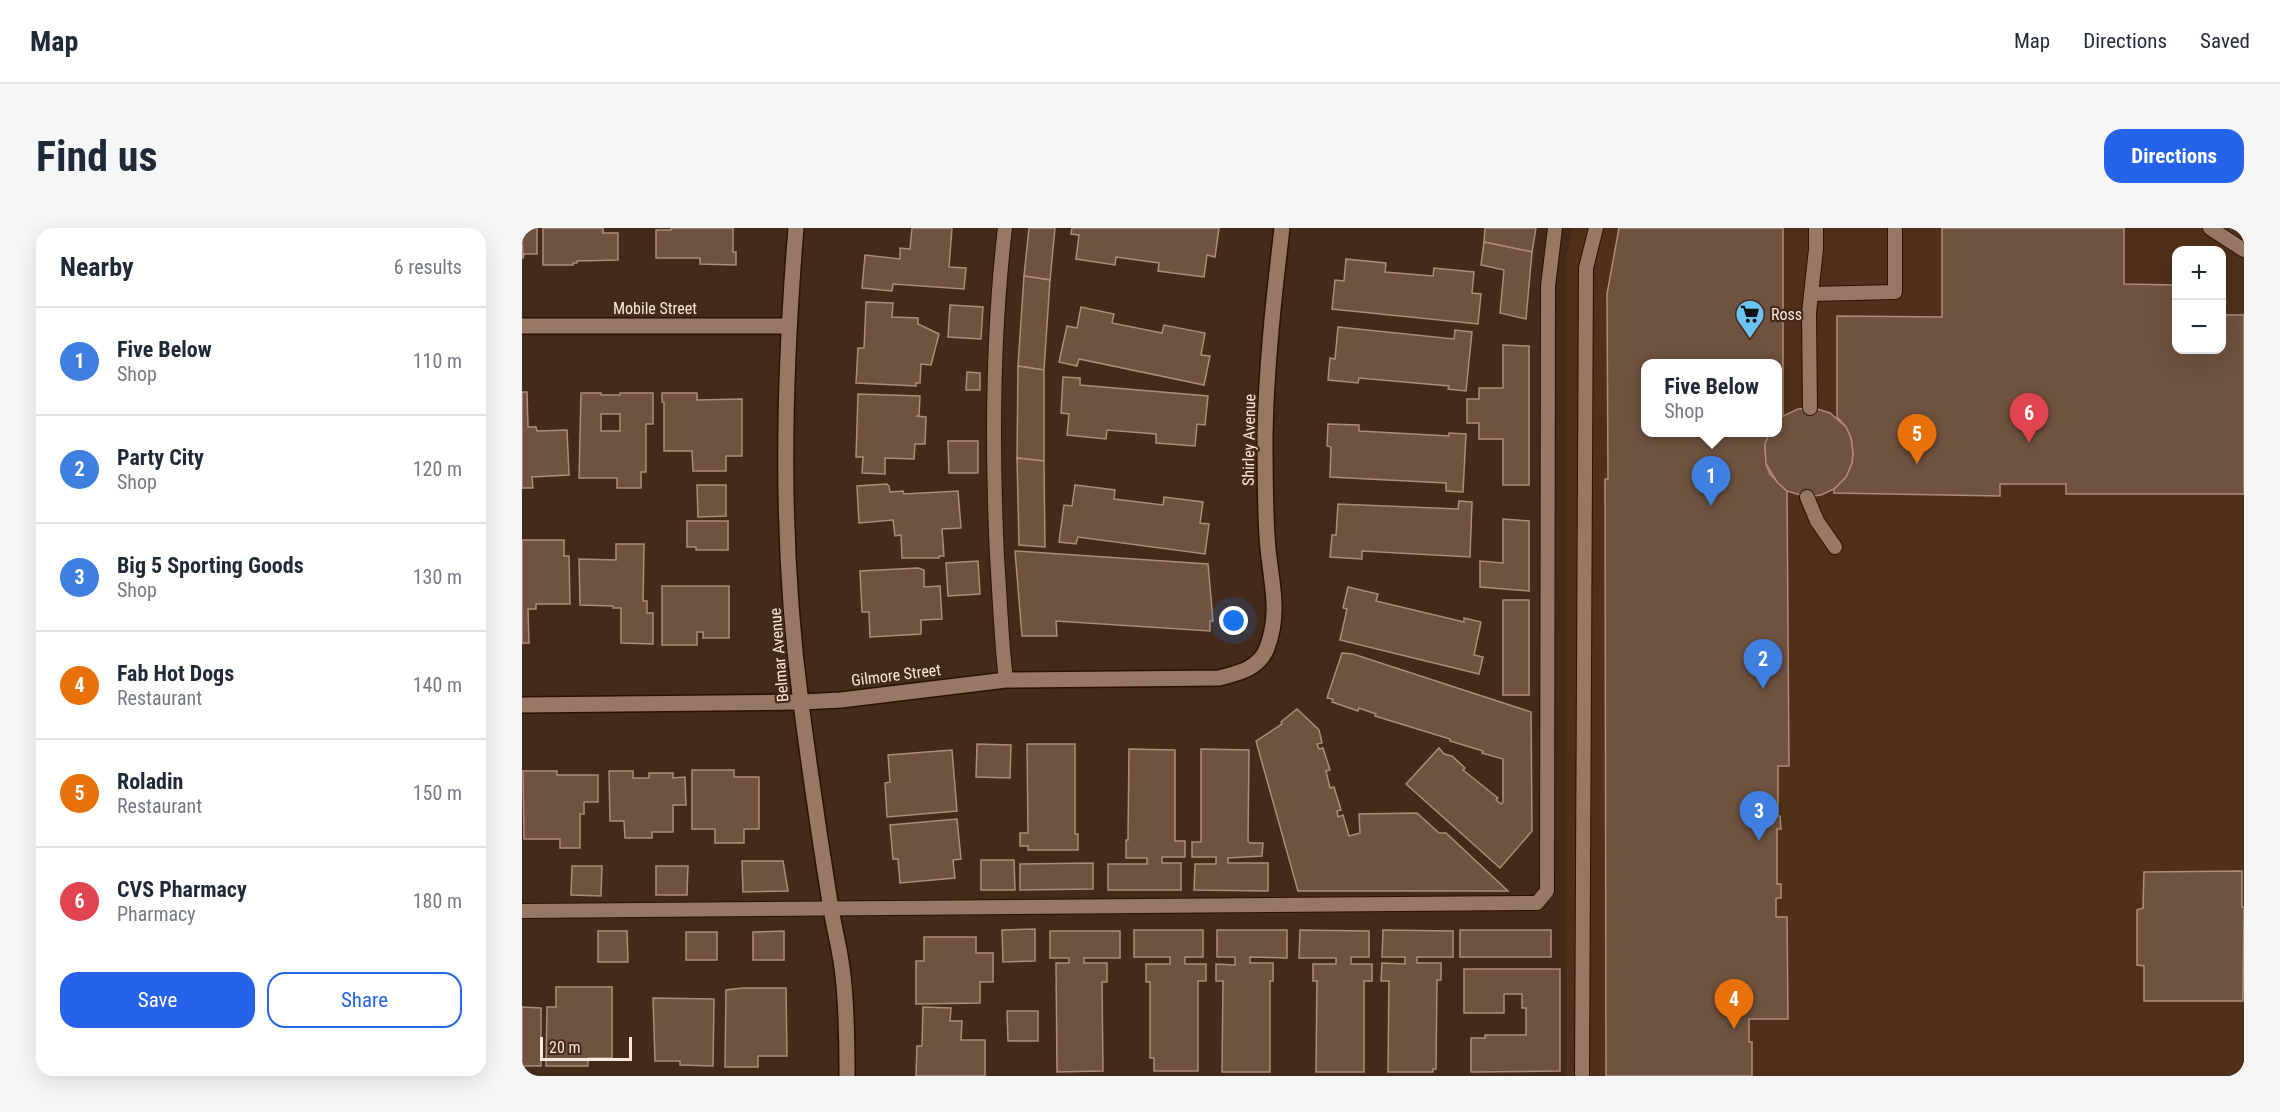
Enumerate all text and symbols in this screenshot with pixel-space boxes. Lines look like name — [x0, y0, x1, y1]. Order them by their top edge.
text: Map — [30, 25, 78, 58]
text: Map — [2014, 29, 2050, 53]
text: Directions — [2083, 29, 2167, 53]
text: Saved — [2200, 29, 2250, 53]
button: Directions — [2104, 129, 2244, 183]
text: Find us — [36, 132, 157, 181]
map controls — [2172, 246, 2226, 354]
button: + — [2172, 246, 2226, 300]
text: Nearby — [60, 252, 134, 282]
text: 6 results — [394, 255, 462, 279]
supermarket icon: Ross — [1734, 298, 1766, 340]
street label: Mobile Street — [613, 299, 697, 318]
button: − — [2172, 300, 2226, 354]
place label: Ross — [1771, 305, 1802, 324]
text: Five Below — [117, 337, 212, 362]
text: 1 — [74, 349, 85, 373]
text: 110 m — [413, 349, 462, 373]
popup — [1641, 359, 1782, 437]
text: Shop — [117, 362, 157, 386]
text: Five Below — [1664, 374, 1759, 399]
street label: Shirley Avenue — [1239, 394, 1259, 486]
pin: 6 — [2010, 394, 2048, 443]
text: Shop — [1664, 399, 1704, 423]
pin: 5 — [1898, 414, 1936, 464]
text: Party City — [117, 445, 204, 470]
pin: 1 — [1692, 456, 1730, 506]
text: 2 — [74, 457, 85, 481]
text: 120 m — [413, 457, 462, 481]
text: Shop — [117, 470, 157, 494]
text: Big 5 Sporting Goods — [117, 553, 304, 578]
text: 3 — [74, 565, 85, 589]
text: 130 m — [413, 565, 462, 589]
text: Shop — [117, 578, 157, 602]
your location — [1219, 606, 1248, 635]
street label: Belmar Avenue — [765, 607, 793, 703]
pin: 2 — [1744, 640, 1782, 689]
street label: Gilmore Street — [850, 660, 942, 690]
text: Fab Hot Dogs — [117, 661, 234, 686]
text: 4 — [74, 673, 85, 697]
text: 140 m — [413, 673, 462, 697]
text: Restaurant — [117, 686, 202, 710]
text: Roladin — [117, 769, 183, 794]
text: 5 — [74, 781, 85, 805]
text: 150 m — [413, 781, 462, 805]
pin: 3 — [1740, 792, 1778, 841]
text: Restaurant — [117, 794, 202, 818]
text: CVS Pharmacy — [117, 877, 247, 902]
text: 6 — [74, 889, 85, 913]
text: 180 m — [413, 889, 462, 913]
text: Pharmacy — [117, 902, 196, 926]
button: Save — [60, 972, 255, 1028]
button: Share — [267, 972, 462, 1028]
pin: 4 — [1714, 980, 1754, 1029]
scale bar — [540, 1034, 632, 1062]
text: 20 m — [549, 1038, 581, 1057]

